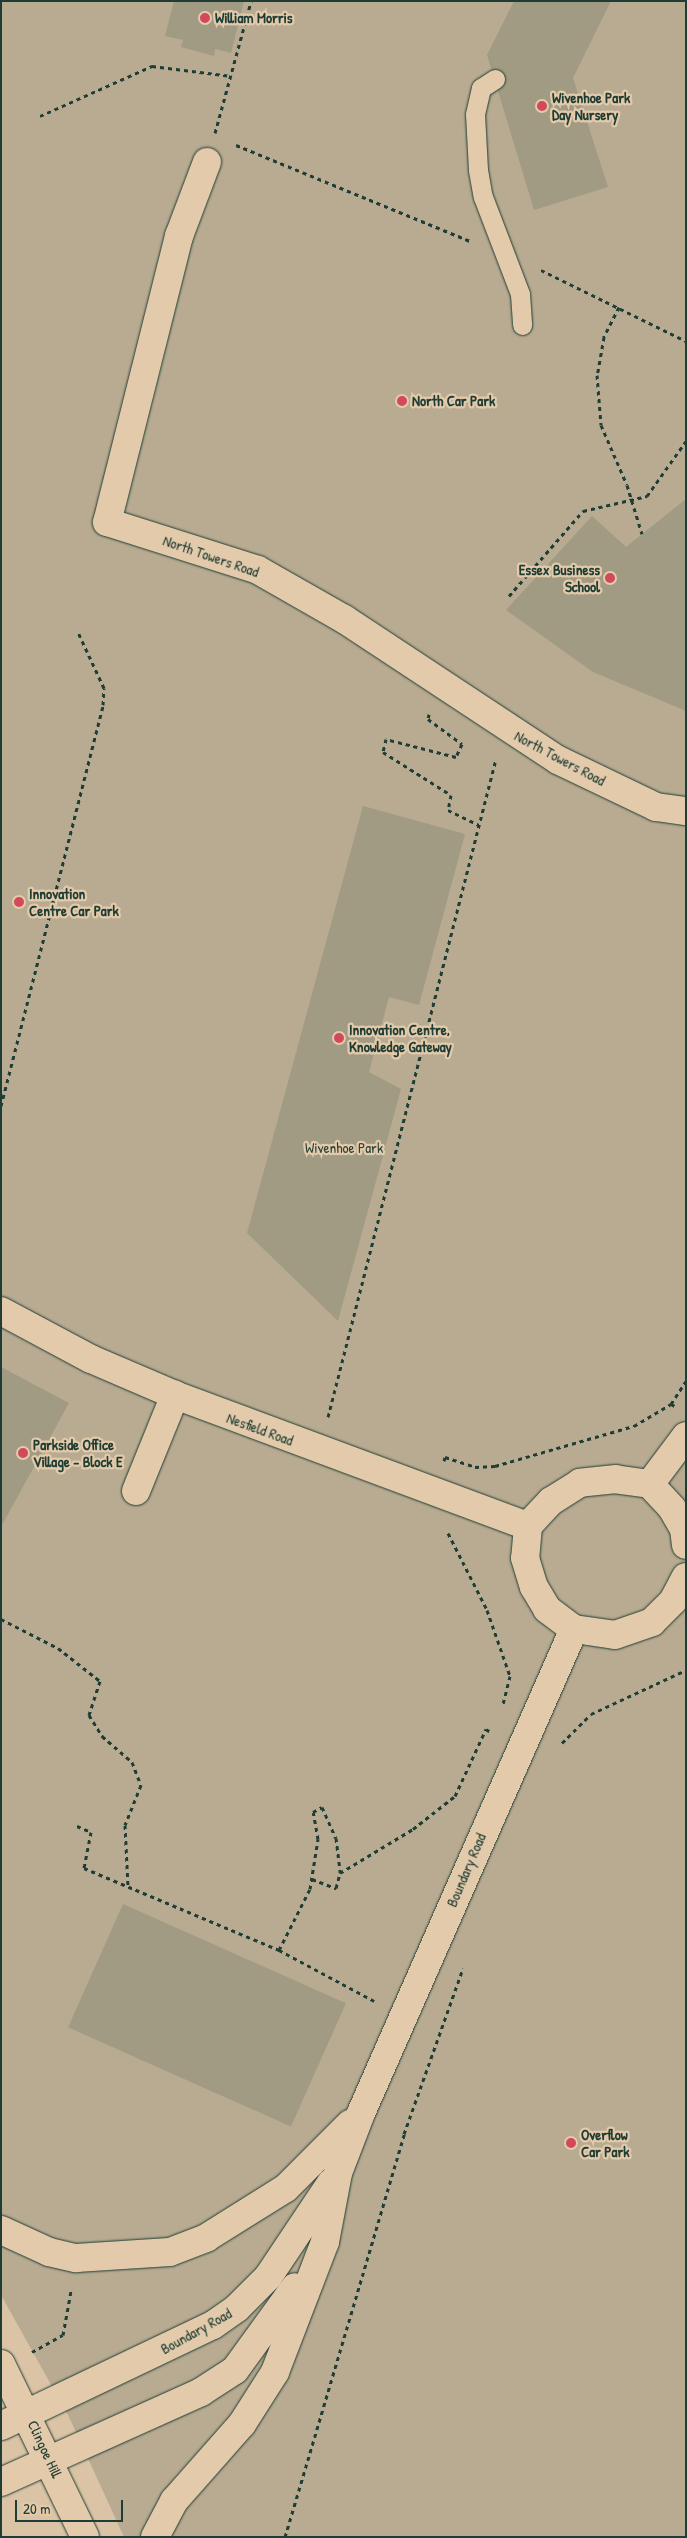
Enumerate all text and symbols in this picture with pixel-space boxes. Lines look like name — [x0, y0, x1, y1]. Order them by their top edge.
place label: William Morris — [215, 9, 293, 27]
marker: William Morris — [199, 12, 211, 24]
place label: Wivenhoe Park Day Nursery — [552, 88, 630, 123]
marker: Wivenhoe Park Day Nursery — [536, 100, 548, 112]
place label: North Car Park — [412, 392, 495, 410]
marker: North Car Park — [396, 395, 408, 407]
street label: North Towers Road — [161, 531, 261, 581]
place label: Essex Business School — [519, 560, 600, 595]
marker: Essex Business School — [604, 572, 616, 584]
street label: North Towers Road — [512, 727, 608, 789]
place label: Innovation Centre Car Park — [29, 884, 119, 919]
marker: Innovation Centre Car Park — [13, 896, 25, 908]
place label: Innovation Centre, Knowledge Gateway — [349, 1020, 452, 1055]
marker: Innovation Centre, Knowledge Gateway — [333, 1032, 345, 1044]
park label: Wivenhoe Park — [305, 1139, 383, 1157]
street label: Nesfield Road — [224, 1409, 296, 1449]
place label: Parkside Office Village - Block E — [33, 1435, 123, 1470]
marker: Parkside Office Village - Block E — [17, 1447, 29, 1459]
street label: Boundary Road — [442, 1830, 490, 1910]
place label: Overflow Car Park — [581, 2125, 629, 2160]
marker: Overflow Car Park — [565, 2137, 577, 2149]
street label: Boundary Road — [157, 2304, 235, 2358]
street label: Clingoe Hill — [24, 2417, 66, 2481]
scale bar — [18, 2490, 125, 2522]
text: 20 m — [23, 2498, 50, 2519]

